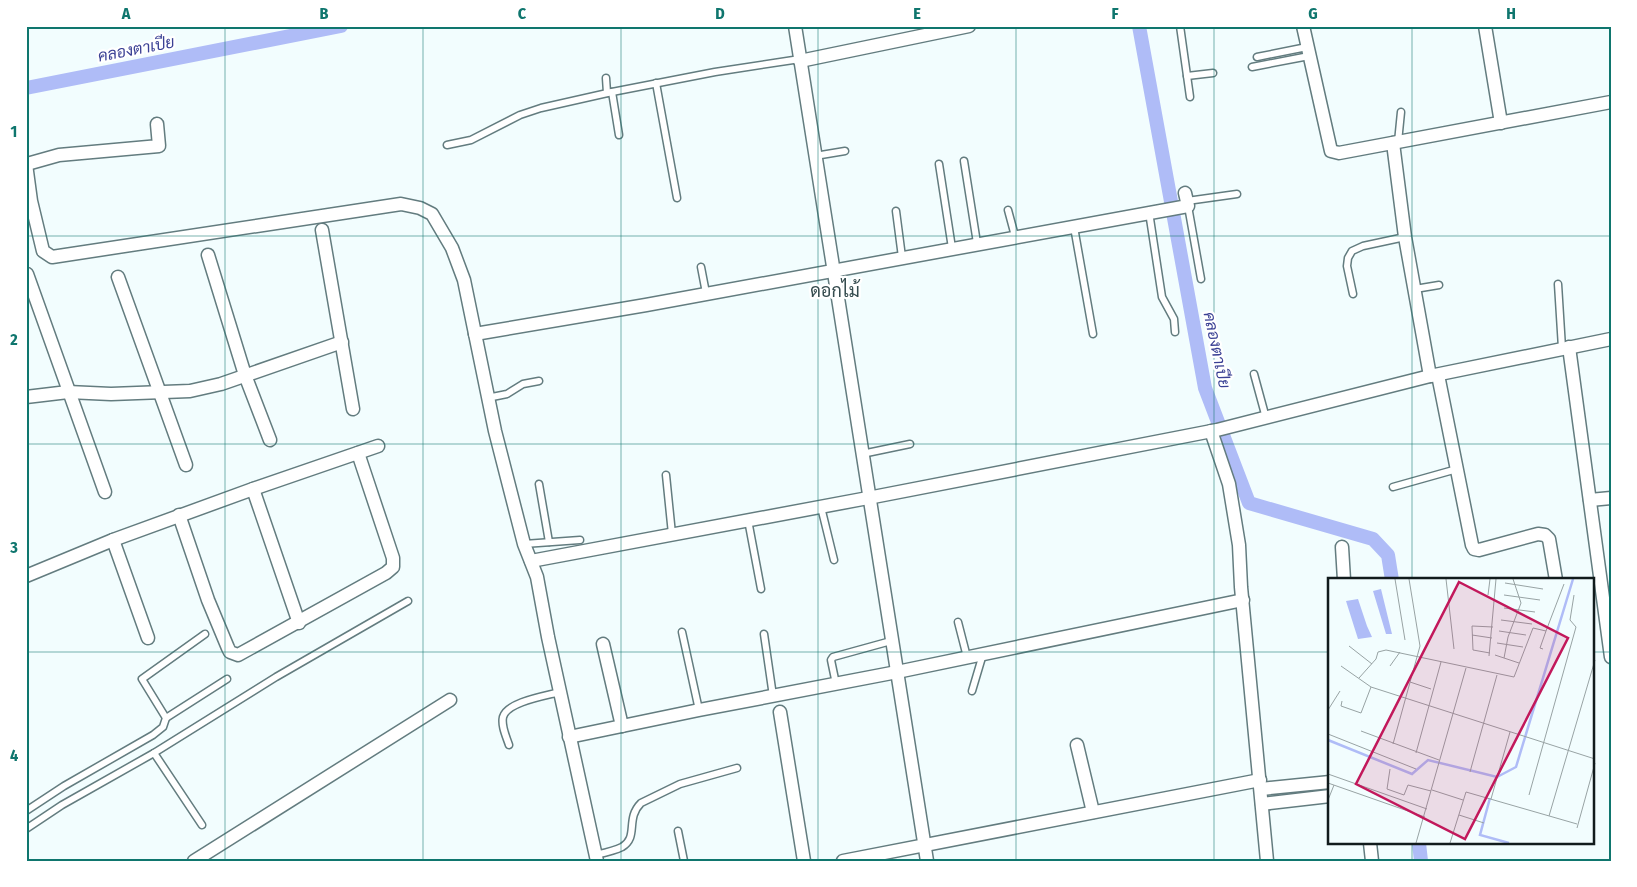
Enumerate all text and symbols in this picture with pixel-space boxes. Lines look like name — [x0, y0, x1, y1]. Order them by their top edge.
text: A — [121, 4, 131, 23]
text: B — [320, 4, 329, 23]
text: C — [518, 4, 527, 23]
text: D — [715, 4, 725, 23]
text: E — [913, 4, 921, 23]
text: F — [1111, 4, 1119, 23]
text: G — [1308, 4, 1318, 23]
text: H — [1506, 4, 1516, 23]
water label: คลองตาเปีย — [96, 32, 176, 66]
text: 1 — [11, 122, 17, 141]
district label: ดอกไม้ — [810, 278, 861, 302]
water label: คลองตาเปีย — [1200, 310, 1234, 390]
text: 2 — [9, 330, 18, 349]
text: 3 — [9, 538, 18, 557]
inset map — [1328, 578, 1594, 844]
text: 4 — [10, 746, 18, 765]

